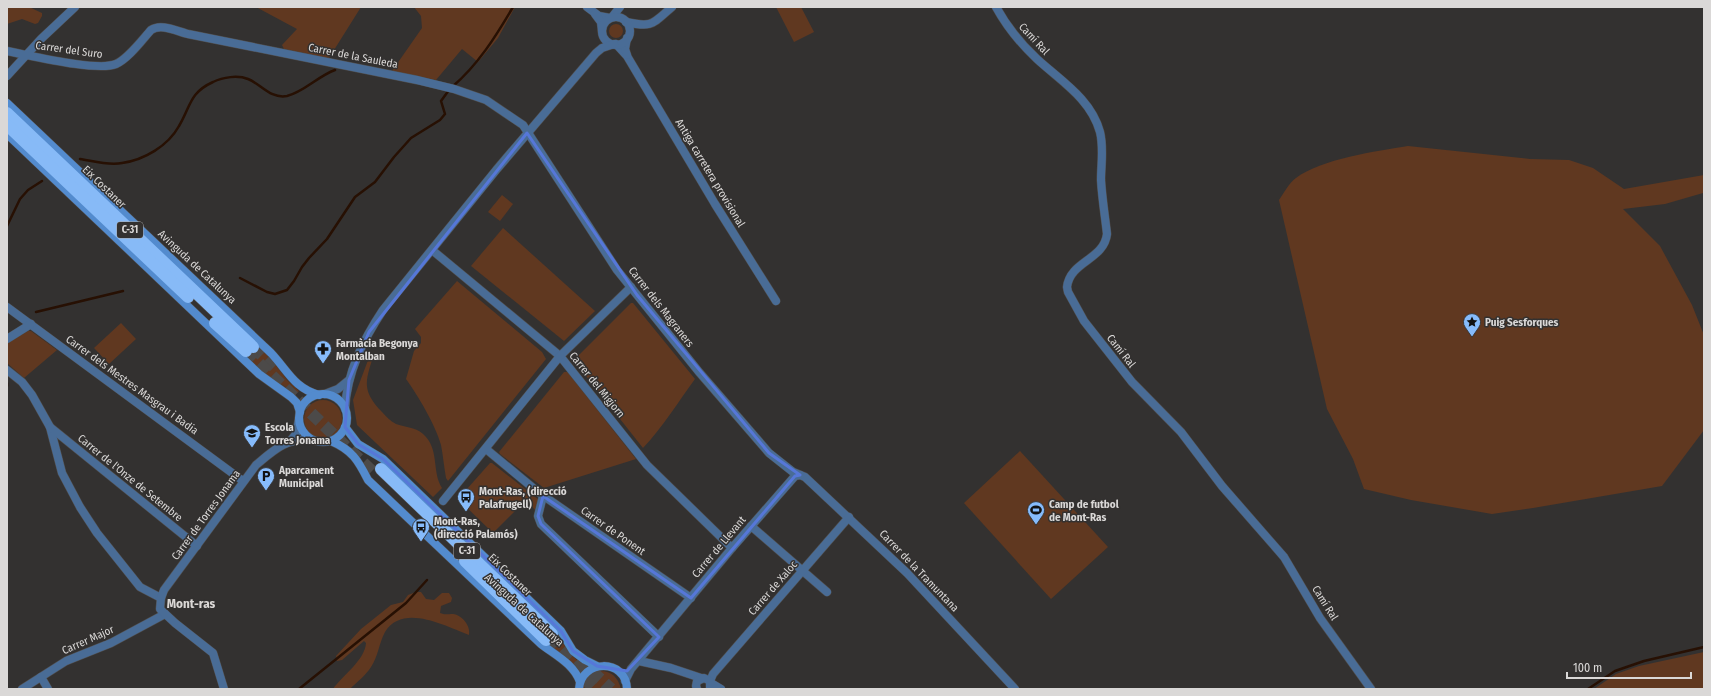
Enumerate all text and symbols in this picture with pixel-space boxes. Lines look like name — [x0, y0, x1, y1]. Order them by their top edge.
street label: Camí Ral — [1016, 20, 1052, 58]
street label: Carrer del Suro — [35, 39, 104, 61]
street label: Carrer de la Sauleda — [307, 41, 399, 71]
street label: Antiga carretera provisional — [672, 116, 748, 230]
street label: Eix Costaner — [80, 163, 128, 211]
road number: C-31 — [117, 222, 143, 238]
street label: Avinguda de Catalunya — [155, 227, 239, 307]
street label: Carrer dels Magraners — [626, 264, 697, 350]
place icon: Puig Sesforques — [1462, 312, 1482, 337]
place label: Puig Sesforques — [1485, 316, 1559, 329]
street label: Camí Ral — [1104, 332, 1138, 370]
street label: Carrer dels Mestres Masgrau i Badia — [63, 333, 201, 437]
place label: Farmàcia Begonya Montalban — [336, 337, 418, 363]
pharmacy icon: Farmàcia Begonya Montalban — [313, 339, 333, 364]
street label: Carrer del Migjorn — [567, 349, 627, 421]
place label: Escola Torres Jonama — [265, 421, 331, 447]
school or university icon: Escola Torres Jonama — [242, 423, 262, 448]
street label: Carrer de l'Onze de Setembre — [75, 432, 185, 524]
place label: Aparcament Municipal — [278, 464, 334, 490]
parking icon: Aparcament Municipal — [256, 466, 276, 491]
street label: Carrer de Torres Jonama — [169, 467, 243, 563]
place label: Mont-Ras, (direcció Palafrugell) — [479, 485, 567, 511]
bus stop icon: Mont-Ras, (direcció Palafrugell) — [456, 487, 476, 512]
place label: Camp de futbol de Mont-Ras — [1049, 498, 1120, 524]
sports icon: Camp de futbol de Mont-Ras — [1026, 500, 1046, 525]
street label: Carrer de Ponent — [578, 504, 648, 558]
street label: Carrer de Llevant — [689, 513, 749, 580]
place label: Mont-Ras, (direcció Palamós) — [434, 515, 518, 541]
bus stop icon: Mont-Ras, (direcció Palamós) — [411, 517, 431, 542]
street label: Carrer de la Tramuntana — [877, 527, 961, 615]
road number: C-31 — [454, 543, 480, 559]
street label: Eix Costaner — [486, 551, 534, 599]
street label: Carrer de Xaloc — [746, 558, 800, 618]
street label: Avinguda de Catalunya — [482, 571, 566, 649]
street label: Camí Ral — [1309, 583, 1341, 623]
district label: Mont-ras — [167, 596, 216, 611]
street label: Carrer Major — [60, 623, 116, 657]
scale bar — [1567, 654, 1691, 680]
text: 100 m — [1573, 661, 1602, 675]

